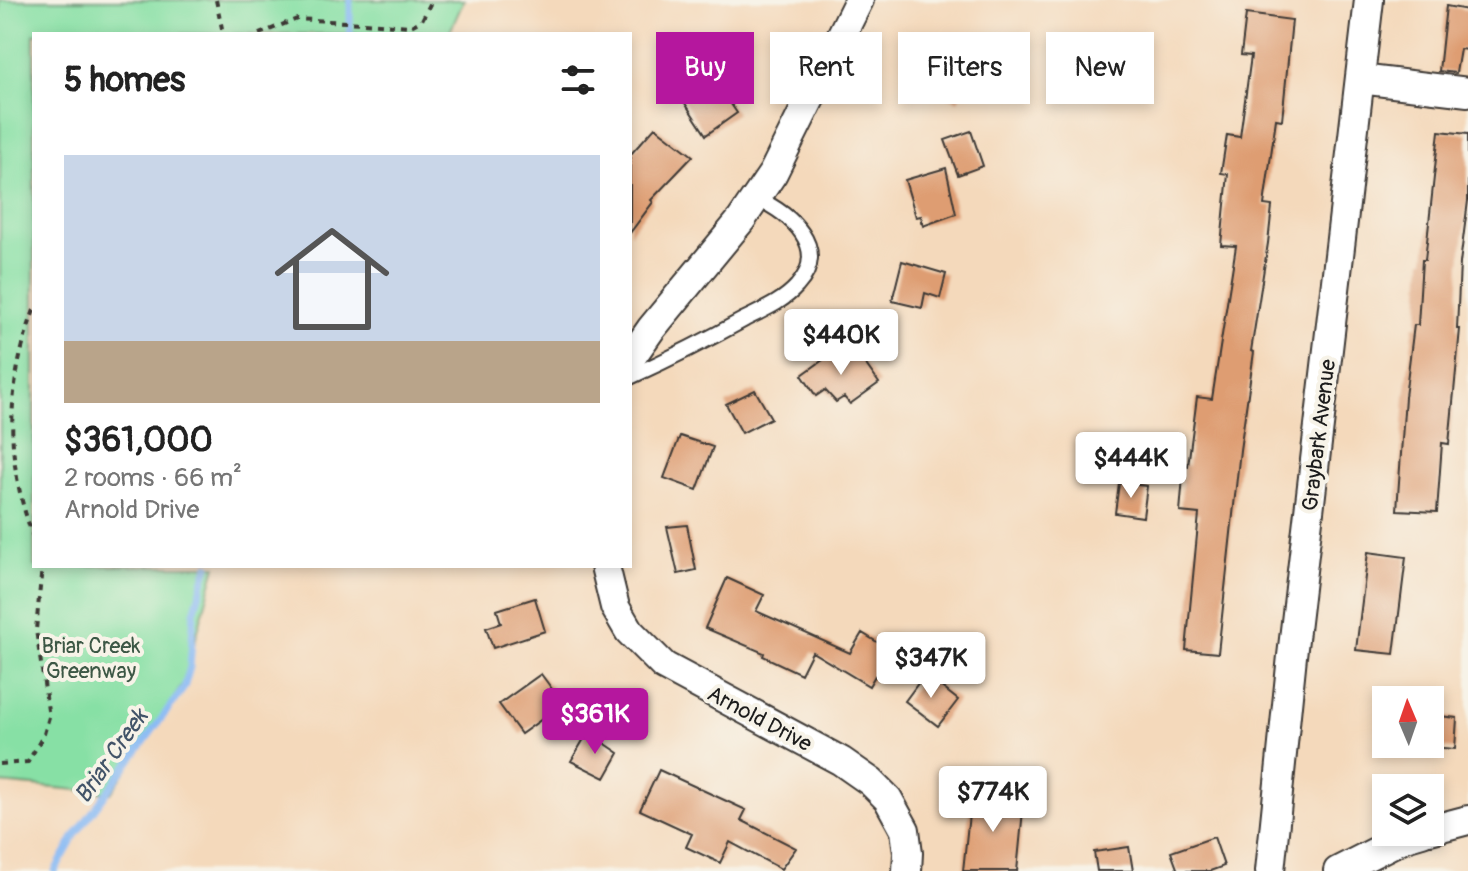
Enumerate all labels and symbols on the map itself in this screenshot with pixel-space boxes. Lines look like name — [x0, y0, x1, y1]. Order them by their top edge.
pin: $440K — [785, 309, 897, 377]
street label: Graybark Avenue — [1296, 358, 1342, 513]
pin: $444K — [1075, 432, 1187, 500]
park label: Briar Creek Greenway — [42, 632, 140, 685]
pin: $347K — [875, 632, 987, 700]
street label: Arnold Drive — [702, 680, 817, 758]
north arrow — [1372, 686, 1444, 758]
pin: $361K — [539, 688, 651, 756]
water label: Briar Creek — [69, 702, 155, 809]
pin: $774K — [937, 766, 1049, 834]

